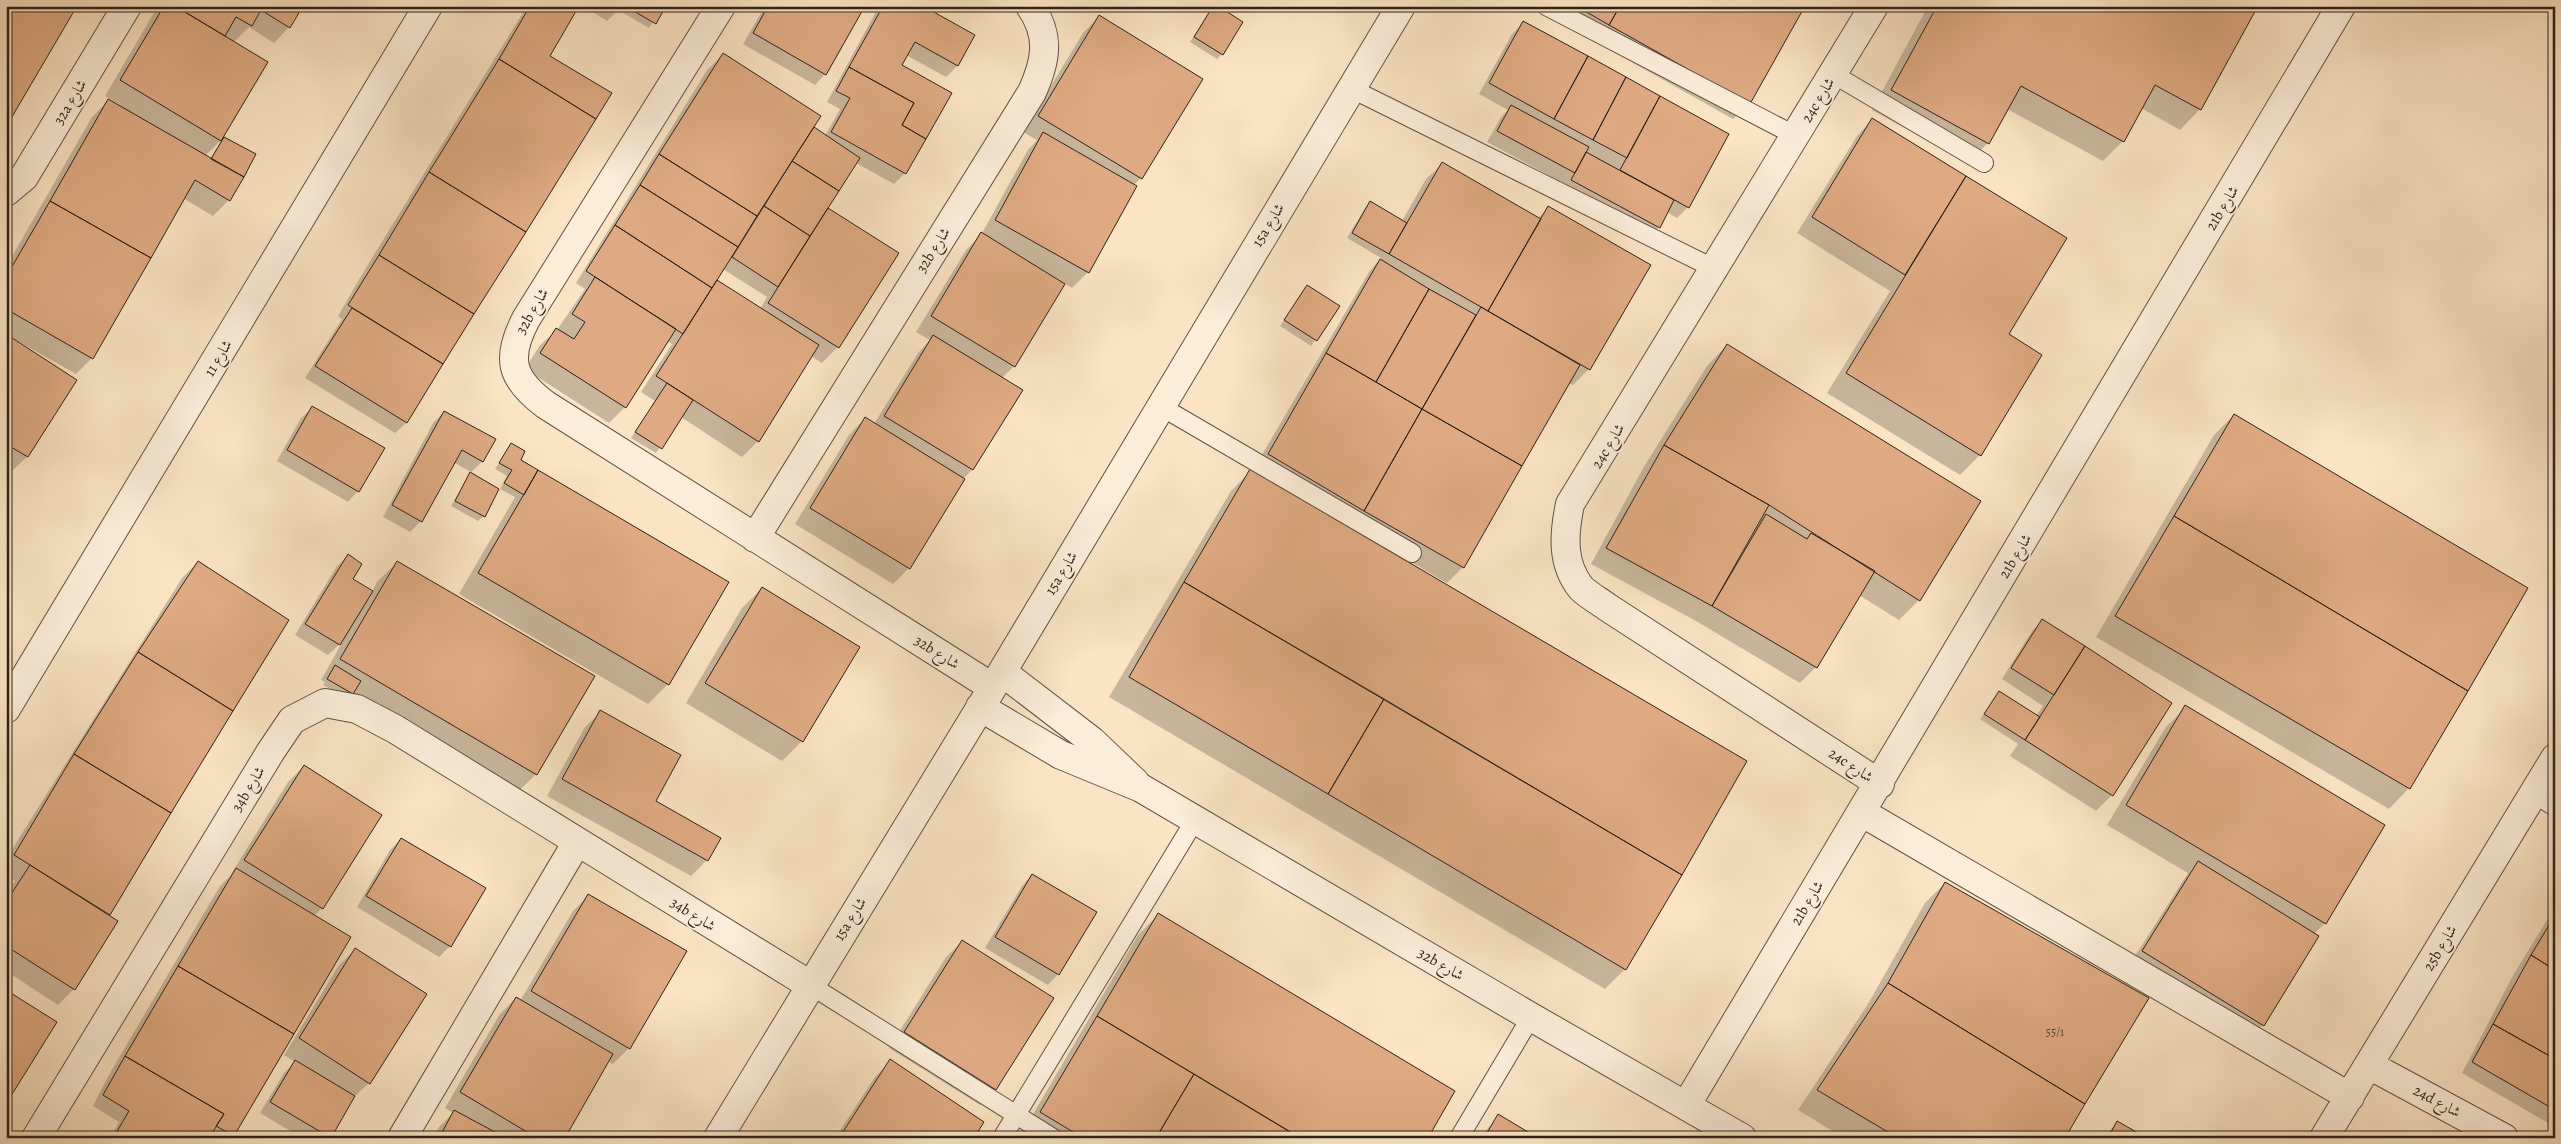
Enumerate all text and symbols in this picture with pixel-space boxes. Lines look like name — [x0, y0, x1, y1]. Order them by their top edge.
street label: 24c شارع — [1797, 74, 1842, 128]
street label: 32a شارع — [49, 76, 94, 130]
street label: 21b شارع — [2201, 182, 2246, 236]
street label: 15a شارع — [1247, 199, 1291, 252]
street label: 32b شارع — [911, 223, 957, 278]
street label: 32b شارع — [511, 284, 556, 339]
street label: شارع 11 — [199, 336, 239, 382]
street label: 24c شارع — [1587, 420, 1632, 474]
street label: 21b شارع — [1994, 530, 2039, 584]
street label: 15a شارع — [1040, 547, 1084, 600]
street label: 32b شارع — [909, 630, 964, 676]
street label: 24c شارع — [1823, 743, 1877, 789]
street label: 34b شارع — [227, 763, 272, 817]
street label: 21b شارع — [1786, 877, 1831, 931]
street label: 34b شارع — [665, 892, 719, 938]
street label: 15a شارع — [829, 894, 874, 946]
street label: 25b شارع — [2418, 921, 2464, 976]
street label: 32b شارع — [1413, 943, 1468, 988]
house number: 55/1 — [2046, 1024, 2064, 1040]
street label: 24d شارع — [2408, 1080, 2464, 1124]

